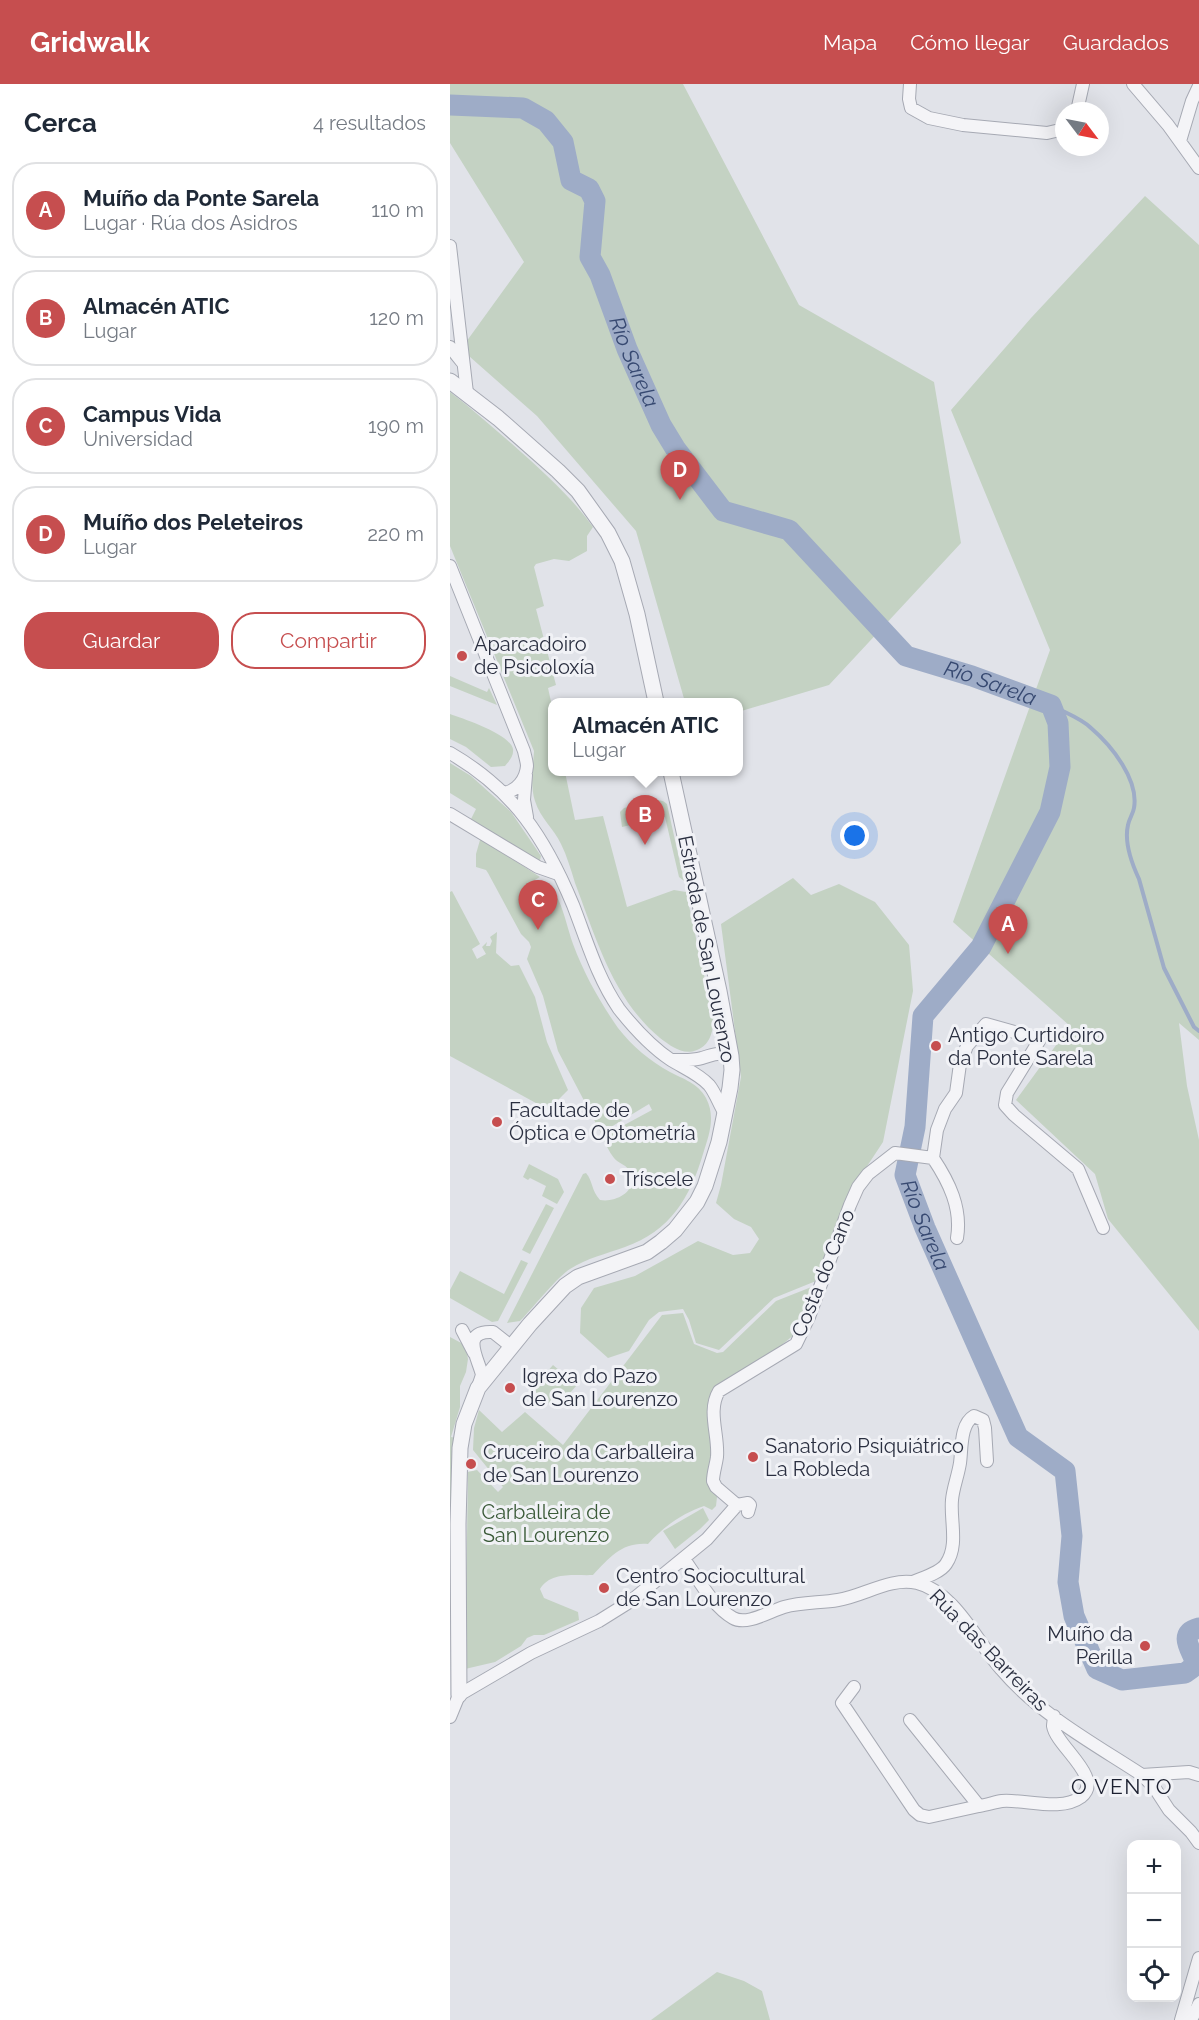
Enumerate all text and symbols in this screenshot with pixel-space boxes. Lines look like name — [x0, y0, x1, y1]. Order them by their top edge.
text: Gridwalk — [30, 26, 150, 59]
text: Mapa — [823, 30, 877, 55]
text: Cómo llegar — [910, 30, 1030, 55]
text: Guardados — [1063, 30, 1169, 55]
north arrow — [1055, 102, 1109, 156]
text: Cerca — [24, 108, 97, 138]
text: 4 resultados — [313, 111, 426, 135]
text: Muíño da Ponte Sarela — [83, 185, 319, 211]
text: A — [39, 198, 52, 222]
text: 110 m — [371, 198, 424, 222]
text: Lugar · Rúa dos Asidros — [83, 211, 298, 235]
text: Almacén ATIC — [83, 293, 230, 319]
text: B — [39, 306, 52, 330]
text: 120 m — [369, 306, 424, 330]
water label: Río Sarela — [604, 313, 664, 411]
text: Lugar — [83, 319, 137, 343]
text: Campus Vida — [83, 401, 221, 427]
text: C — [39, 414, 52, 438]
text: 190 m — [368, 414, 424, 438]
text: Universidad — [83, 427, 193, 451]
pin: D — [660, 450, 700, 500]
text: Muíño dos Peleteiros — [83, 509, 303, 535]
text: D — [38, 522, 53, 546]
text: 220 m — [367, 522, 424, 546]
text: Lugar — [83, 535, 137, 559]
button: Guardar — [24, 612, 219, 669]
button: Compartir — [231, 612, 426, 669]
place label: Aparcadoiro de Psicoloxía — [474, 632, 595, 679]
marker: Aparcadoiro de Psicoloxía — [455, 649, 469, 663]
water label: Río Sarela — [941, 655, 1040, 711]
popup — [548, 698, 743, 776]
text: Almacén ATIC — [572, 712, 719, 738]
text: Lugar — [572, 738, 626, 762]
pin: B — [626, 796, 664, 845]
your location — [840, 821, 869, 850]
street label: Estrada de San Lourenzo — [673, 833, 741, 1065]
pin: C — [518, 880, 557, 930]
pin: A — [988, 904, 1028, 954]
place label: Antigo Curtidoiro da Ponte Sarela — [948, 1023, 1105, 1070]
marker: Antigo Curtidoiro da Ponte Sarela — [929, 1039, 943, 1053]
place label: Facultade de Óptica e Optometría — [509, 1098, 696, 1145]
marker: Facultade de Óptica e Optometría — [490, 1115, 504, 1129]
place label: Tríscele — [622, 1167, 694, 1191]
marker: Tríscele — [603, 1172, 617, 1186]
water label: Río Sarela — [896, 1176, 955, 1274]
street label: Costa do Cano — [786, 1206, 860, 1340]
place label: Igrexa do Pazo de San Lourenzo — [522, 1364, 678, 1411]
marker: Igrexa do Pazo de San Lourenzo — [503, 1381, 517, 1395]
place label: Sanatorio Psiquiátrico La Robleda — [765, 1434, 964, 1481]
place label: Cruceiro da Carballeira de San Lourenzo — [483, 1440, 694, 1487]
marker: Sanatorio Psiquiátrico La Robleda — [746, 1450, 760, 1464]
marker: Cruceiro da Carballeira de San Lourenzo — [464, 1457, 478, 1471]
park label: Carballeira de San Lourenzo — [481, 1500, 611, 1547]
place label: Centro Sociocultural de San Lourenzo — [616, 1564, 805, 1611]
marker: Centro Sociocultural de San Lourenzo — [597, 1581, 611, 1595]
street label: Rúa das Barreiras — [925, 1584, 1053, 1716]
place label: Muíño da Perilla — [1047, 1622, 1133, 1669]
marker: Muíño da Perilla — [1138, 1639, 1152, 1653]
district label: O VENTO — [1071, 1774, 1173, 1799]
map controls — [1127, 1840, 1181, 2002]
button: + — [1127, 1840, 1181, 1894]
button: − — [1127, 1894, 1181, 1948]
button: locate — [1127, 1948, 1181, 2002]

